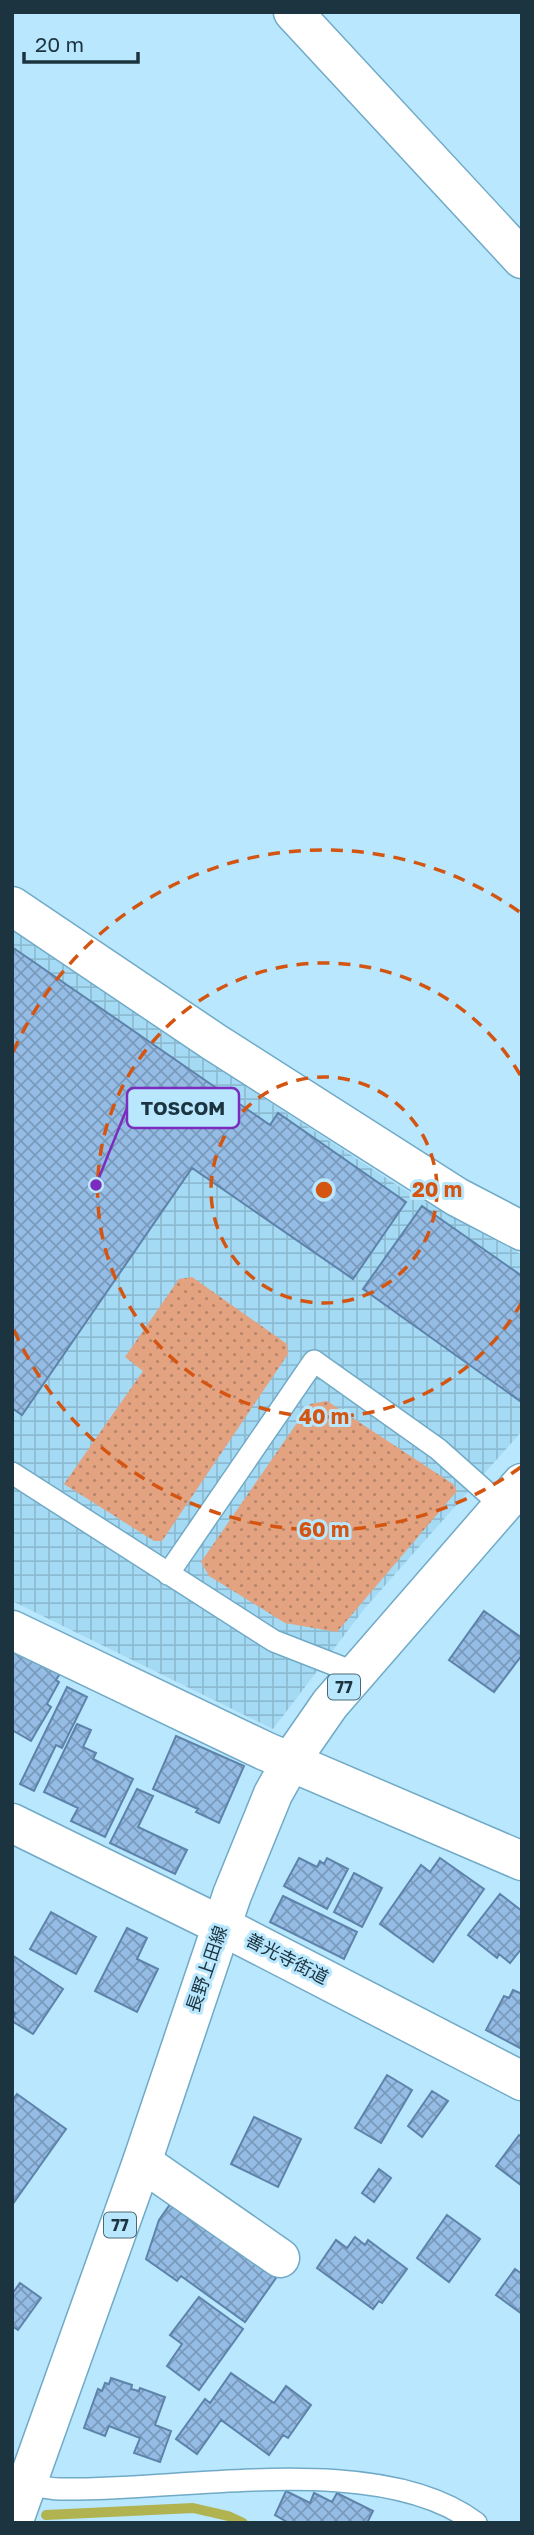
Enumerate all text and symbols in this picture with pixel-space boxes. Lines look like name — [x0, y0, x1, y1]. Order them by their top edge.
scale bar — [24, 21, 138, 65]
text: 20 m — [35, 31, 84, 57]
callout: TOSCOM — [127, 1088, 239, 1128]
text: TOSCOM — [141, 1096, 225, 1119]
text: 20 m — [412, 1176, 462, 1202]
centre of rings — [312, 1178, 336, 1202]
text: 40 m — [299, 1403, 349, 1429]
text: 60 m — [299, 1516, 349, 1542]
road number: 77 — [328, 1674, 360, 1700]
street label: 長野上田線 — [181, 1923, 231, 2015]
street label: 善光寺街道 — [242, 1928, 333, 1988]
road number: 77 — [104, 2212, 136, 2238]

